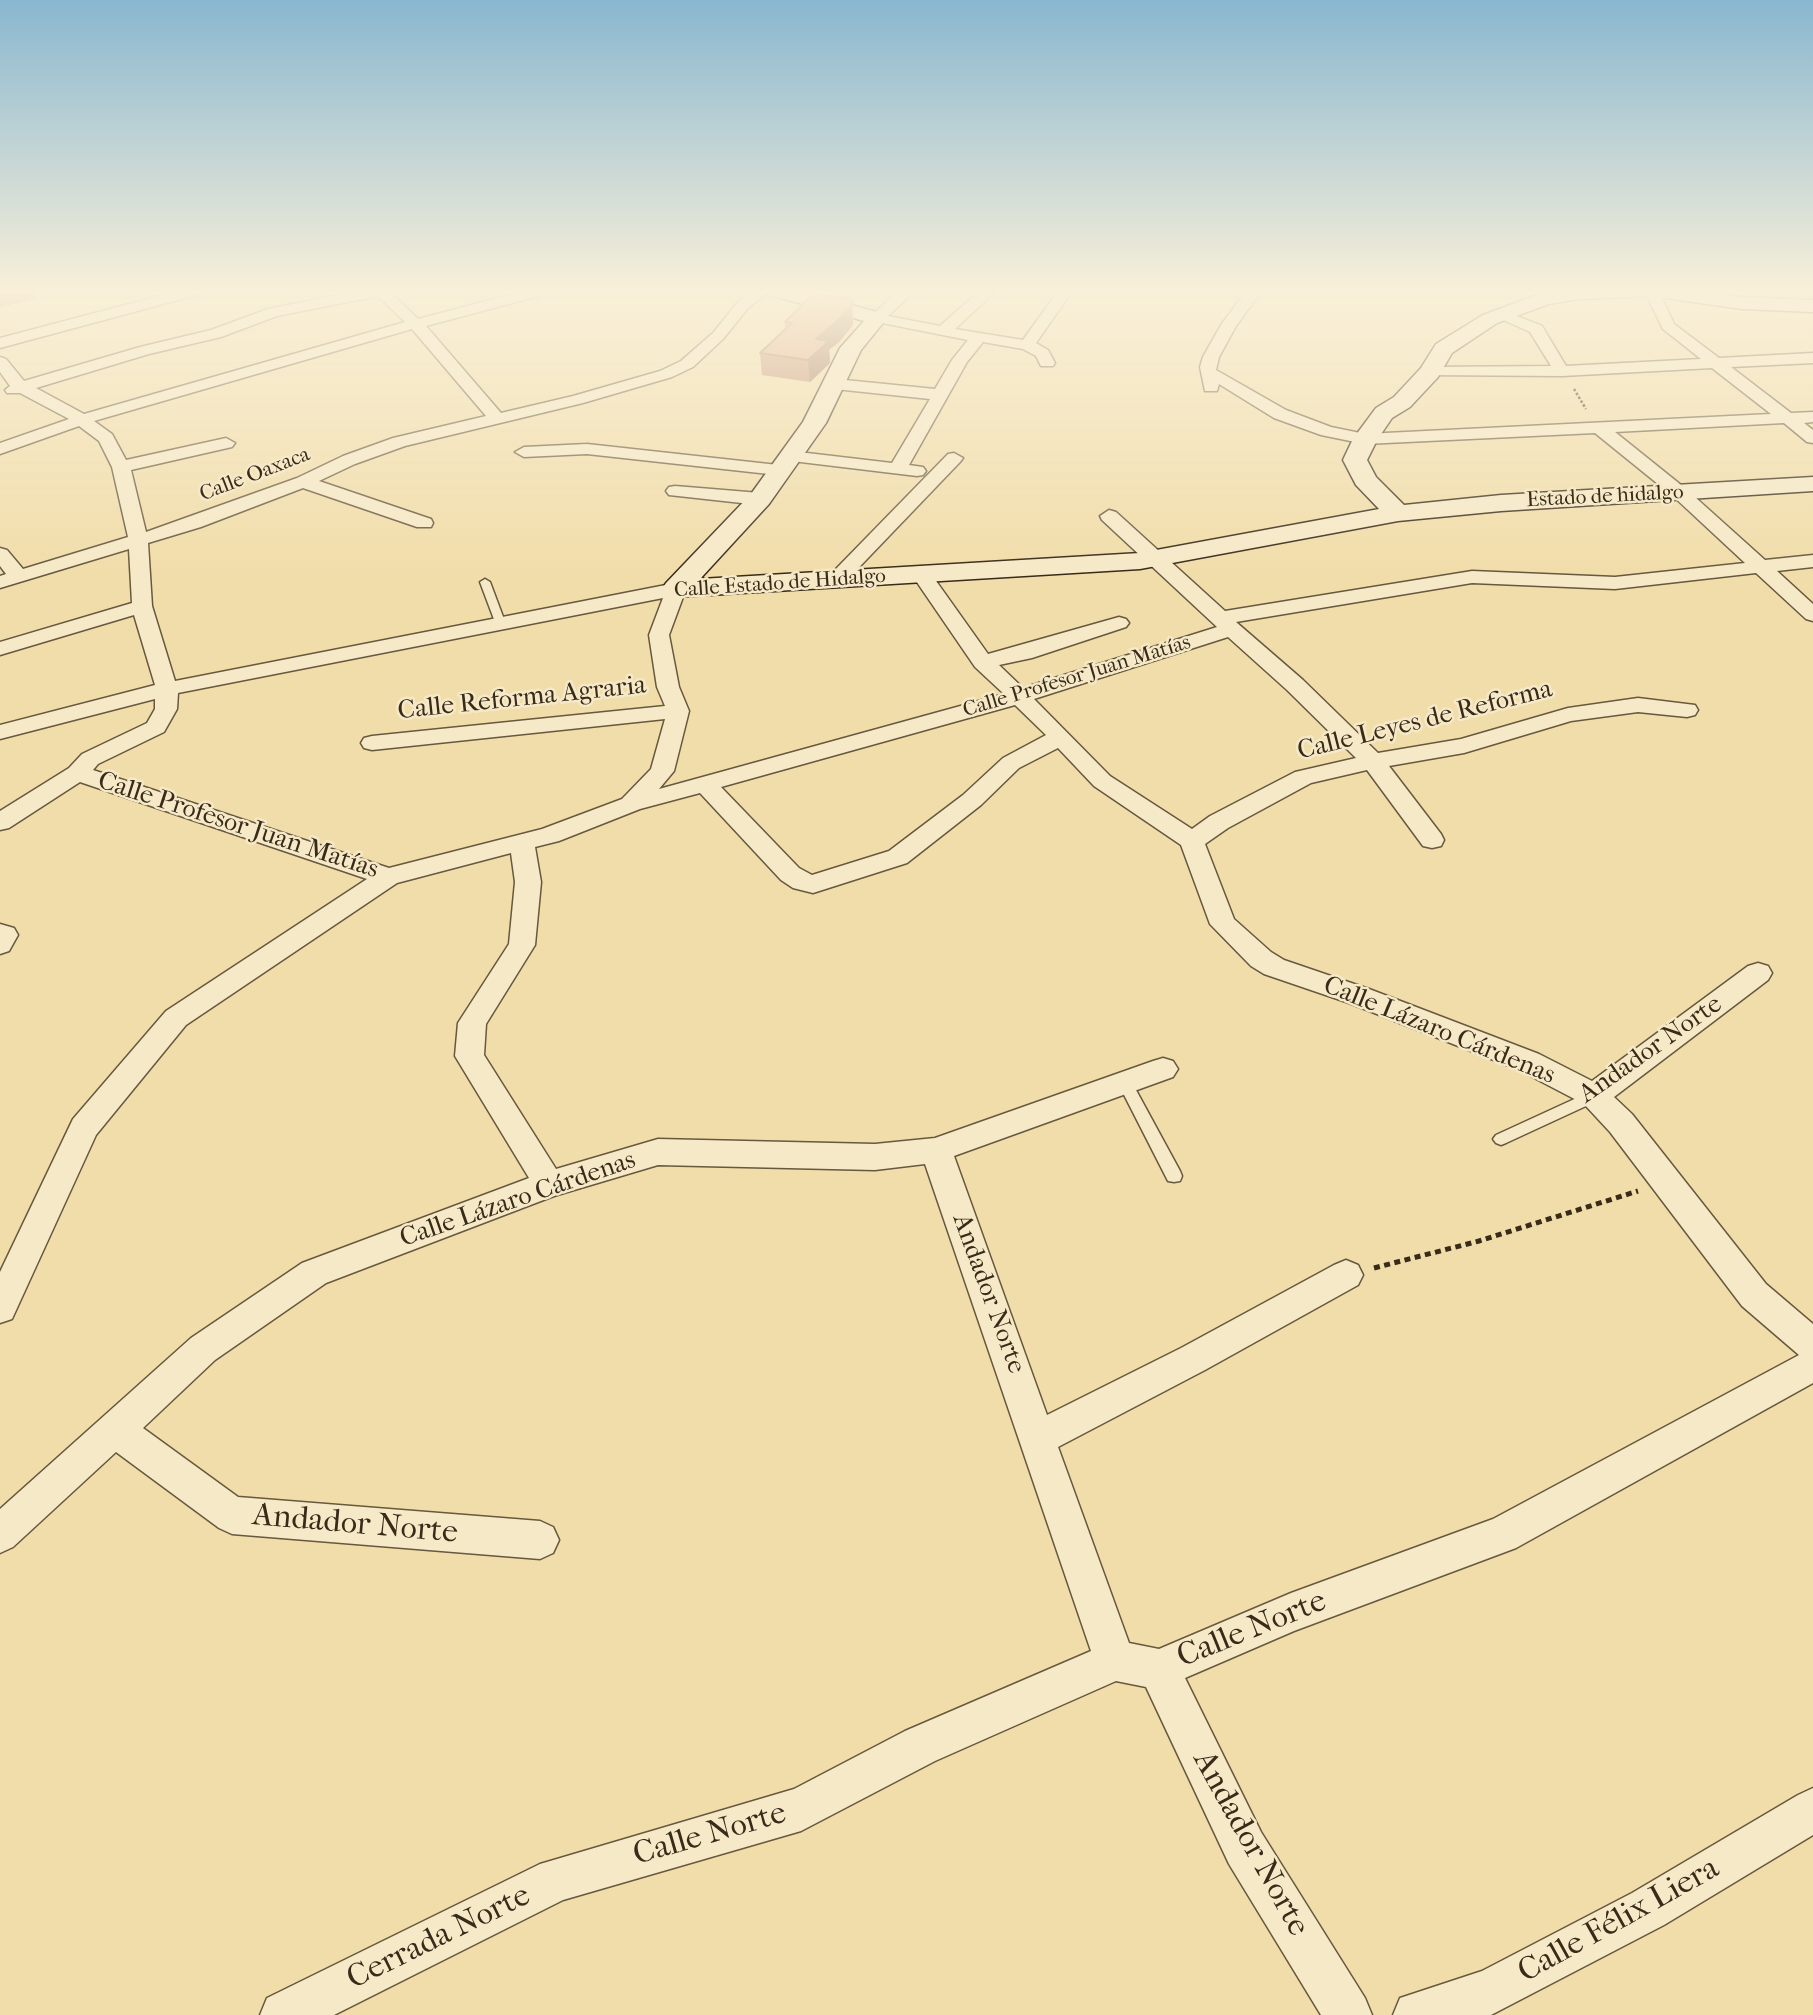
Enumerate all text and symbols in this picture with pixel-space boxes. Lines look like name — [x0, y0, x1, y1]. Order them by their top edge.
street label: Calle Oaxaca — [196, 442, 314, 508]
street label: Estado de hidalgo — [1526, 480, 1684, 514]
street label: Calle Estado de Hidalgo — [673, 564, 887, 604]
street label: Calle Profesor Juan Matías — [960, 630, 1194, 724]
street label: Calle Reforma Agraria — [396, 670, 648, 728]
street label: Calle Leyes de Reforma — [1294, 674, 1556, 768]
street label: Calle Profesor Juan Matías — [94, 766, 382, 886]
street label: Calle Lázaro Cárdenas — [1319, 970, 1559, 1092]
street label: Andador Norte — [1573, 989, 1729, 1111]
street label: Calle Lázaro Cárdenas — [396, 1145, 640, 1255]
street label: Andador Norte — [945, 1210, 1031, 1378]
street label: Andador Norte — [251, 1497, 459, 1553]
street label: Calle Norte — [1172, 1583, 1332, 1677]
street label: Andador Norte — [1183, 1745, 1317, 1943]
street label: Calle Norte — [629, 1795, 791, 1875]
street label: Calle Félix Liera — [1512, 1850, 1726, 1992]
street label: Cerrada Norte — [341, 1877, 537, 1999]

